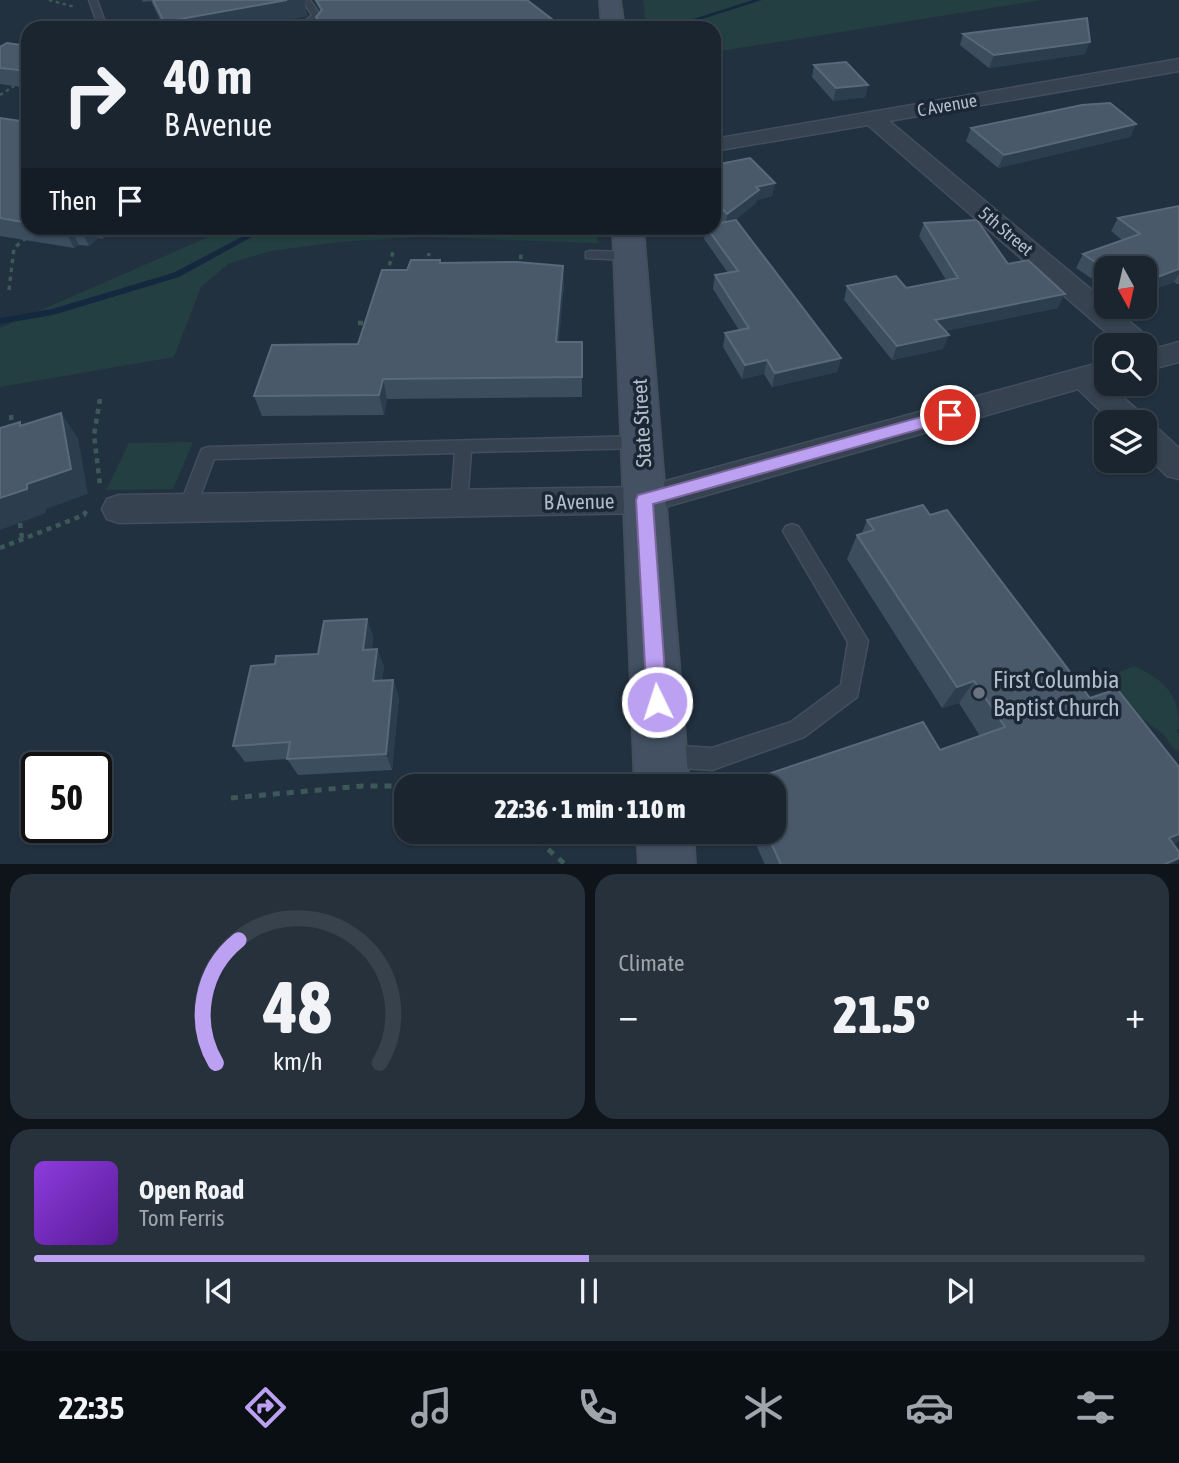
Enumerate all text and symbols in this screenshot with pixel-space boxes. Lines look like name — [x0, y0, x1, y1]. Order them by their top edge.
text: 40 m — [164, 48, 252, 104]
icon: right — [49, 49, 140, 140]
street label: C Avenue — [915, 89, 979, 121]
text: B Avenue — [164, 106, 272, 143]
icon: arrive — [111, 182, 149, 220]
text: Then — [49, 186, 97, 216]
street label: 5th Street — [975, 202, 1037, 260]
north arrow — [1094, 256, 1157, 318]
map controls — [1094, 256, 1157, 473]
button: search — [1094, 333, 1157, 396]
street label: State Street — [627, 378, 655, 468]
pin — [920, 385, 980, 445]
icon: arrive — [931, 396, 969, 434]
button: layers — [1094, 410, 1157, 473]
street label: B Avenue — [543, 488, 615, 514]
position arrow — [620, 665, 694, 739]
place label: First Columbia Baptist Church — [993, 666, 1120, 721]
marker: First Columbia Baptist Church — [971, 685, 987, 701]
speed limit sign: 50 — [21, 752, 112, 843]
text: 22:36 · 1 min · 110 m — [495, 794, 685, 824]
text: Climate — [619, 950, 684, 976]
text: 48 — [262, 965, 331, 1048]
text: 21.5° — [833, 984, 930, 1044]
text: − — [619, 993, 638, 1036]
text: + — [1125, 993, 1145, 1036]
text: km/h — [272, 1046, 322, 1074]
text: Open Road — [139, 1175, 244, 1205]
text: Tom Ferris — [139, 1205, 224, 1231]
icon: previous — [200, 1272, 238, 1310]
icon: pause — [570, 1272, 608, 1310]
icon: next — [941, 1272, 979, 1310]
icon: directions — [241, 1383, 290, 1432]
icon: music — [407, 1383, 456, 1432]
icon: phone — [573, 1383, 622, 1432]
icon: climate — [739, 1383, 788, 1432]
icon: car — [905, 1383, 954, 1432]
icon: filters — [1071, 1383, 1120, 1432]
text: 22:35 — [59, 1389, 124, 1426]

